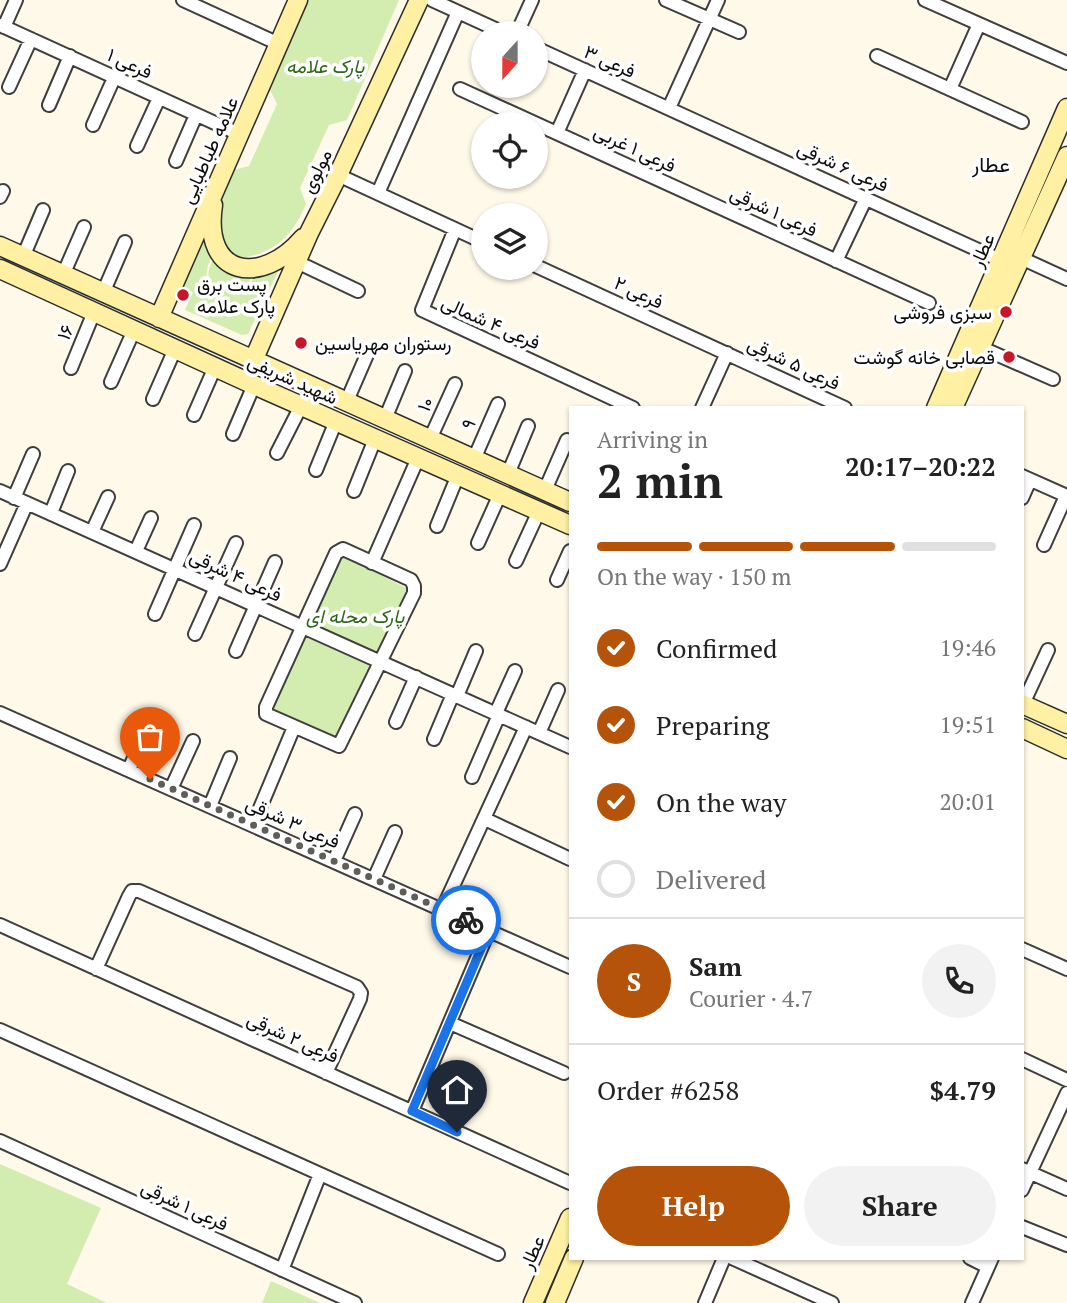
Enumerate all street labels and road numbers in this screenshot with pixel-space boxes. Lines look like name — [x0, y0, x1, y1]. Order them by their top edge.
street label: فرعی ۳ — [580, 38, 640, 83]
street label: فرعی ۱ — [104, 41, 157, 84]
street label: علامه طباطبایی — [174, 92, 243, 207]
street label: فرعی ۱ غربی — [590, 118, 680, 177]
street label: فرعی ۶ شرقی — [794, 134, 893, 197]
street label: مولوی — [294, 145, 337, 197]
street label: فرعی ۱ شرقی — [727, 179, 822, 242]
street label: عطار — [963, 229, 1000, 271]
street label: فرعی ۲ — [611, 269, 668, 314]
street label: فرعی ۴ شمالی — [438, 289, 544, 354]
street label: ۱۶ — [50, 320, 79, 343]
street label: فرعی ۵ شرقی — [744, 330, 844, 395]
street label: شهید شریفی — [244, 348, 342, 410]
street label: ۱۰ — [410, 392, 439, 415]
street label: ۹ — [454, 415, 481, 433]
street label: فرعی ۴ شرقی — [186, 542, 286, 607]
street label: فرعی ۳ شرقی — [242, 790, 344, 853]
street label: فرعی ۲ شرقی — [243, 1005, 343, 1068]
street label: فرعی ۱ شرقی — [138, 1173, 233, 1236]
street label: عطار — [513, 1231, 550, 1273]

